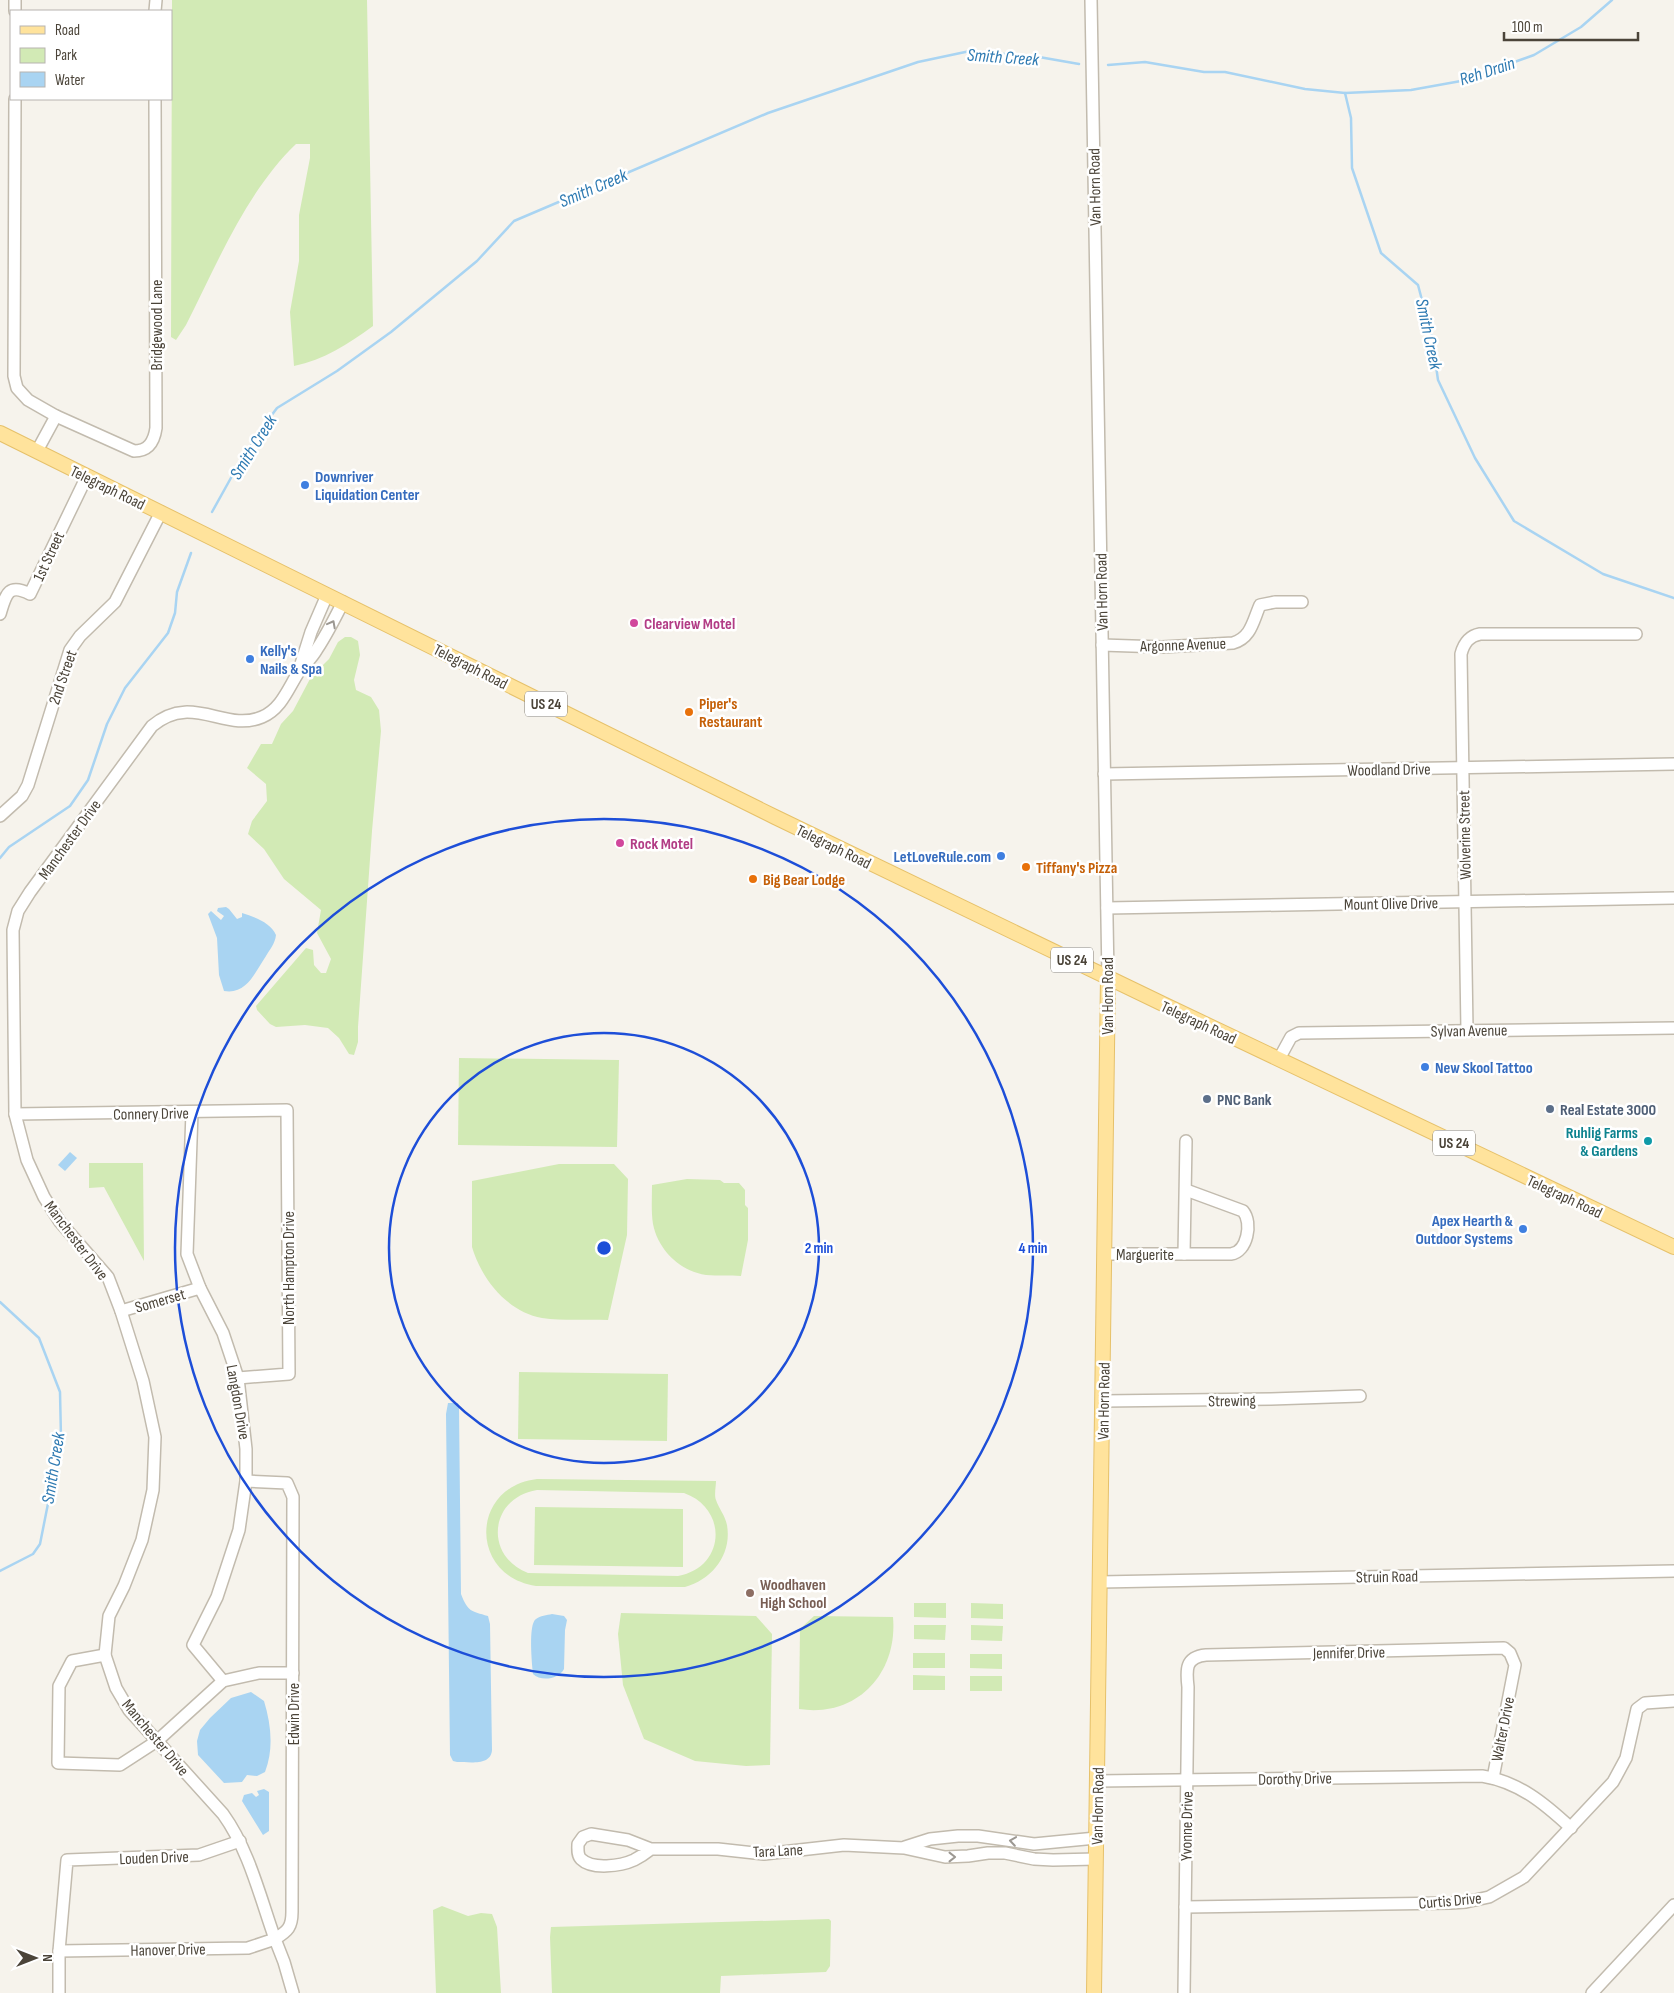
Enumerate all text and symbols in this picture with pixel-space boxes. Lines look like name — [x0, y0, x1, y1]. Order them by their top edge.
legend — [10, 10, 172, 100]
scale bar — [1504, 10, 1638, 42]
text: 100 m — [1512, 18, 1543, 37]
text: Road — [55, 21, 80, 40]
water label: Smith Creek — [966, 45, 1041, 71]
text: Park — [55, 46, 77, 65]
water label: Reh Drain — [1457, 53, 1518, 90]
text: Water — [55, 71, 86, 90]
street label: Van Horn Road — [1085, 148, 1106, 226]
water label: Smith Creek — [556, 164, 632, 212]
street label: Bridgewood Lane — [148, 280, 167, 370]
water label: Smith Creek — [1411, 297, 1447, 373]
water label: Smith Creek — [225, 410, 282, 483]
street label: Telegraph Road — [67, 462, 148, 515]
place label: Downriver Liquidation Center — [315, 468, 420, 505]
marker: Downriver Liquidation Center — [299, 479, 311, 491]
street label: 1st Street — [30, 529, 69, 584]
street label: Van Horn Road — [1092, 553, 1113, 631]
place label: Clearview Motel — [644, 615, 735, 634]
marker: Clearview Motel — [628, 617, 640, 629]
one-way arrow — [326, 620, 336, 629]
street label: Argonne Avenue — [1139, 635, 1226, 657]
street label: Telegraph Road — [430, 641, 511, 694]
place label: Kelly's Nails & Spa — [260, 642, 322, 679]
street label: 2nd Street — [45, 648, 82, 707]
marker: Kelly's Nails & Spa — [244, 653, 256, 665]
road number: US 24 — [525, 692, 567, 716]
place label: Piper's Restaurant — [699, 695, 762, 732]
marker: Piper's Restaurant — [683, 706, 695, 718]
street label: Woodland Drive — [1347, 760, 1431, 781]
street label: Wolverine Street — [1455, 790, 1476, 880]
street label: Manchester Drive — [35, 796, 106, 884]
street label: Telegraph Road — [793, 821, 874, 874]
place label: Rock Motel — [630, 835, 693, 854]
marker: Rock Motel — [614, 837, 626, 849]
place label: LetLoveRule.com — [894, 848, 991, 867]
marker: LetLoveRule.com — [995, 850, 1007, 862]
place label: Tiffany's Pizza — [1036, 859, 1117, 878]
marker: Tiffany's Pizza — [1020, 861, 1032, 873]
place label: Big Bear Lodge — [763, 871, 845, 890]
marker: Big Bear Lodge — [747, 873, 759, 885]
street label: Mount Olive Drive — [1344, 894, 1438, 915]
road number: US 24 — [1051, 948, 1093, 972]
street label: Van Horn Road — [1099, 957, 1118, 1035]
street label: Telegraph Road — [1158, 998, 1239, 1049]
street label: Sylvan Avenue — [1431, 1021, 1507, 1042]
place label: New Skool Tattoo — [1435, 1059, 1533, 1078]
marker: New Skool Tattoo — [1419, 1061, 1431, 1073]
place label: PNC Bank — [1217, 1091, 1272, 1110]
marker: PNC Bank — [1201, 1093, 1213, 1105]
place label: Real Estate 3000 — [1560, 1101, 1656, 1120]
marker: Real Estate 3000 — [1544, 1103, 1556, 1115]
street label: Connery Drive — [113, 1104, 189, 1125]
place label: Ruhlig Farms & Gardens — [1566, 1124, 1638, 1161]
road number: US 24 — [1433, 1130, 1475, 1156]
marker: Ruhlig Farms & Gardens — [1642, 1135, 1654, 1147]
street label: Telegraph Road — [1524, 1172, 1605, 1223]
street label: Manchester Drive — [40, 1198, 112, 1284]
street label: North Hampton Drive — [280, 1211, 299, 1325]
place label: Apex Hearth & Outdoor Systems — [1415, 1212, 1513, 1249]
marker: Apex Hearth & Outdoor Systems — [1517, 1223, 1529, 1235]
centre of rings — [595, 1239, 613, 1257]
text: 2 min — [805, 1239, 833, 1258]
text: 4 min — [1019, 1239, 1047, 1258]
street label: Marguerite — [1116, 1246, 1174, 1265]
street label: Somerset — [133, 1285, 188, 1318]
street label: Van Horn Road — [1094, 1362, 1115, 1440]
street label: Langdon Drive — [222, 1363, 253, 1441]
street label: Strewing — [1208, 1392, 1256, 1411]
water label: Smith Creek — [37, 1430, 70, 1505]
street label: Struin Road — [1356, 1567, 1418, 1588]
place label: Woodhaven High School — [760, 1576, 826, 1613]
marker: Woodhaven High School — [744, 1587, 756, 1599]
street label: Jennifer Drive — [1312, 1643, 1385, 1664]
street label: Edwin Drive — [285, 1683, 304, 1745]
street label: Walter Drive — [1488, 1695, 1519, 1763]
street label: Manchester Drive — [117, 1696, 192, 1780]
street label: Van Horn Road — [1088, 1767, 1109, 1845]
street label: Dorothy Drive — [1258, 1769, 1332, 1790]
street label: Yvonne Drive — [1177, 1791, 1198, 1861]
one-way arrow — [1009, 1836, 1017, 1847]
street label: Tara Lane — [753, 1841, 804, 1862]
street label: Louden Drive — [119, 1848, 189, 1869]
one-way arrow — [948, 1852, 956, 1862]
street label: Curtis Drive — [1418, 1889, 1482, 1914]
north arrow — [10, 1933, 60, 1983]
street label: Hanover Drive — [130, 1940, 206, 1961]
text: N — [39, 1954, 56, 1962]

